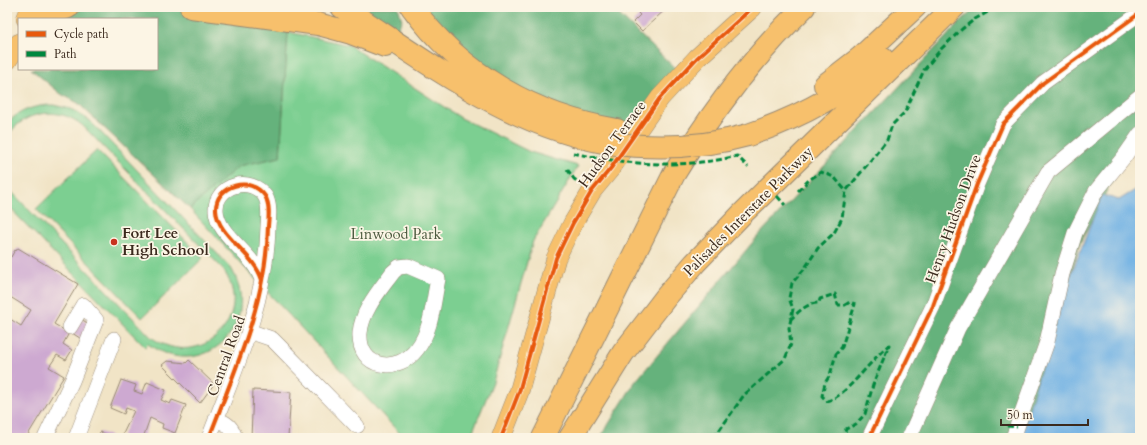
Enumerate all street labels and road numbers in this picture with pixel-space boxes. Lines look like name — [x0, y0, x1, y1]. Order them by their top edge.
street label: Hudson Terrace — [574, 96, 651, 192]
street label: Palisades Interstate Parkway — [679, 141, 818, 280]
street label: Henry Hudson Drive — [920, 152, 986, 286]
street label: Central Road — [202, 313, 250, 399]

